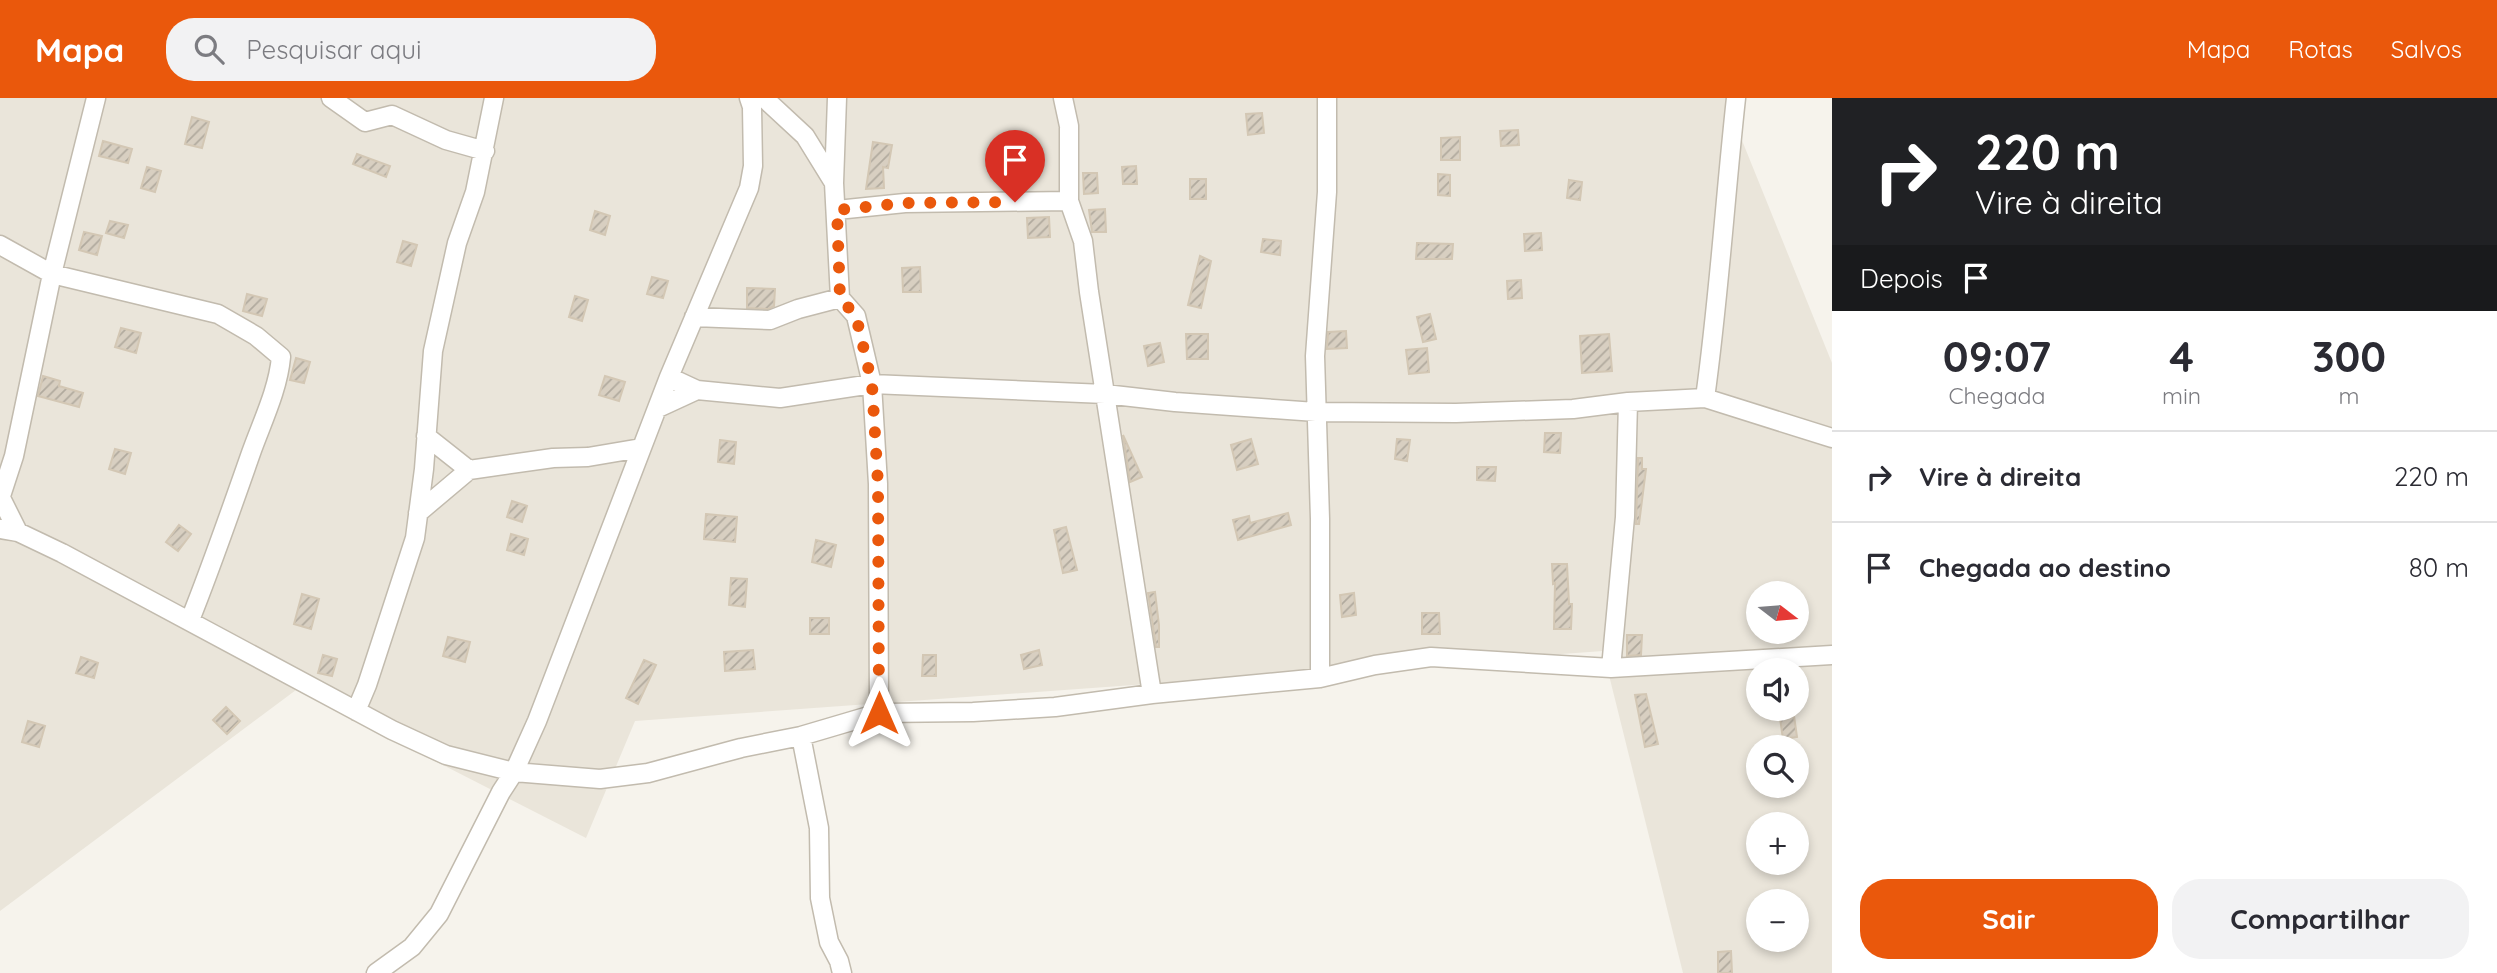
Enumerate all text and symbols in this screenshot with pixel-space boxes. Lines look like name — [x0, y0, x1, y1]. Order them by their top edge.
search box — [166, 18, 656, 81]
text: Mapa — [35, 29, 124, 70]
icon: search — [190, 30, 228, 68]
text: Pesquisar aqui — [246, 33, 422, 66]
text: Mapa — [2187, 34, 2250, 64]
text: Rotas — [2288, 34, 2353, 64]
text: Salvos — [2391, 34, 2462, 64]
text: 220 m — [1975, 121, 2120, 182]
icon: right — [1860, 126, 1951, 217]
pin — [985, 130, 1045, 202]
icon: arrive — [996, 141, 1034, 179]
text: Vire à direita — [1975, 182, 2163, 222]
icon: arrive — [1957, 259, 1995, 297]
text: Depois — [1860, 262, 1943, 295]
text: 09:07 — [1943, 330, 2051, 383]
text: 4 — [2169, 330, 2194, 383]
text: 300 — [2312, 330, 2386, 383]
text: Chegada — [1948, 381, 2045, 410]
text: min — [2162, 381, 2201, 410]
text: m — [2339, 381, 2360, 410]
icon: right — [1860, 458, 1898, 496]
text: Vire à direita — [1919, 460, 2081, 493]
text: 220 m — [2394, 460, 2469, 493]
icon: arrive — [1860, 549, 1898, 587]
text: Chegada ao destino — [1919, 551, 2171, 584]
text: 80 m — [2409, 551, 2469, 584]
north arrow — [1746, 581, 1810, 644]
map controls — [1746, 581, 1809, 952]
button: sound — [1746, 658, 1809, 721]
position arrow — [842, 676, 916, 750]
button: search — [1746, 735, 1809, 798]
button: + — [1746, 812, 1809, 875]
button: Sair — [1860, 879, 2158, 959]
button: Compartilhar — [2172, 879, 2469, 959]
button: − — [1746, 889, 1809, 952]

